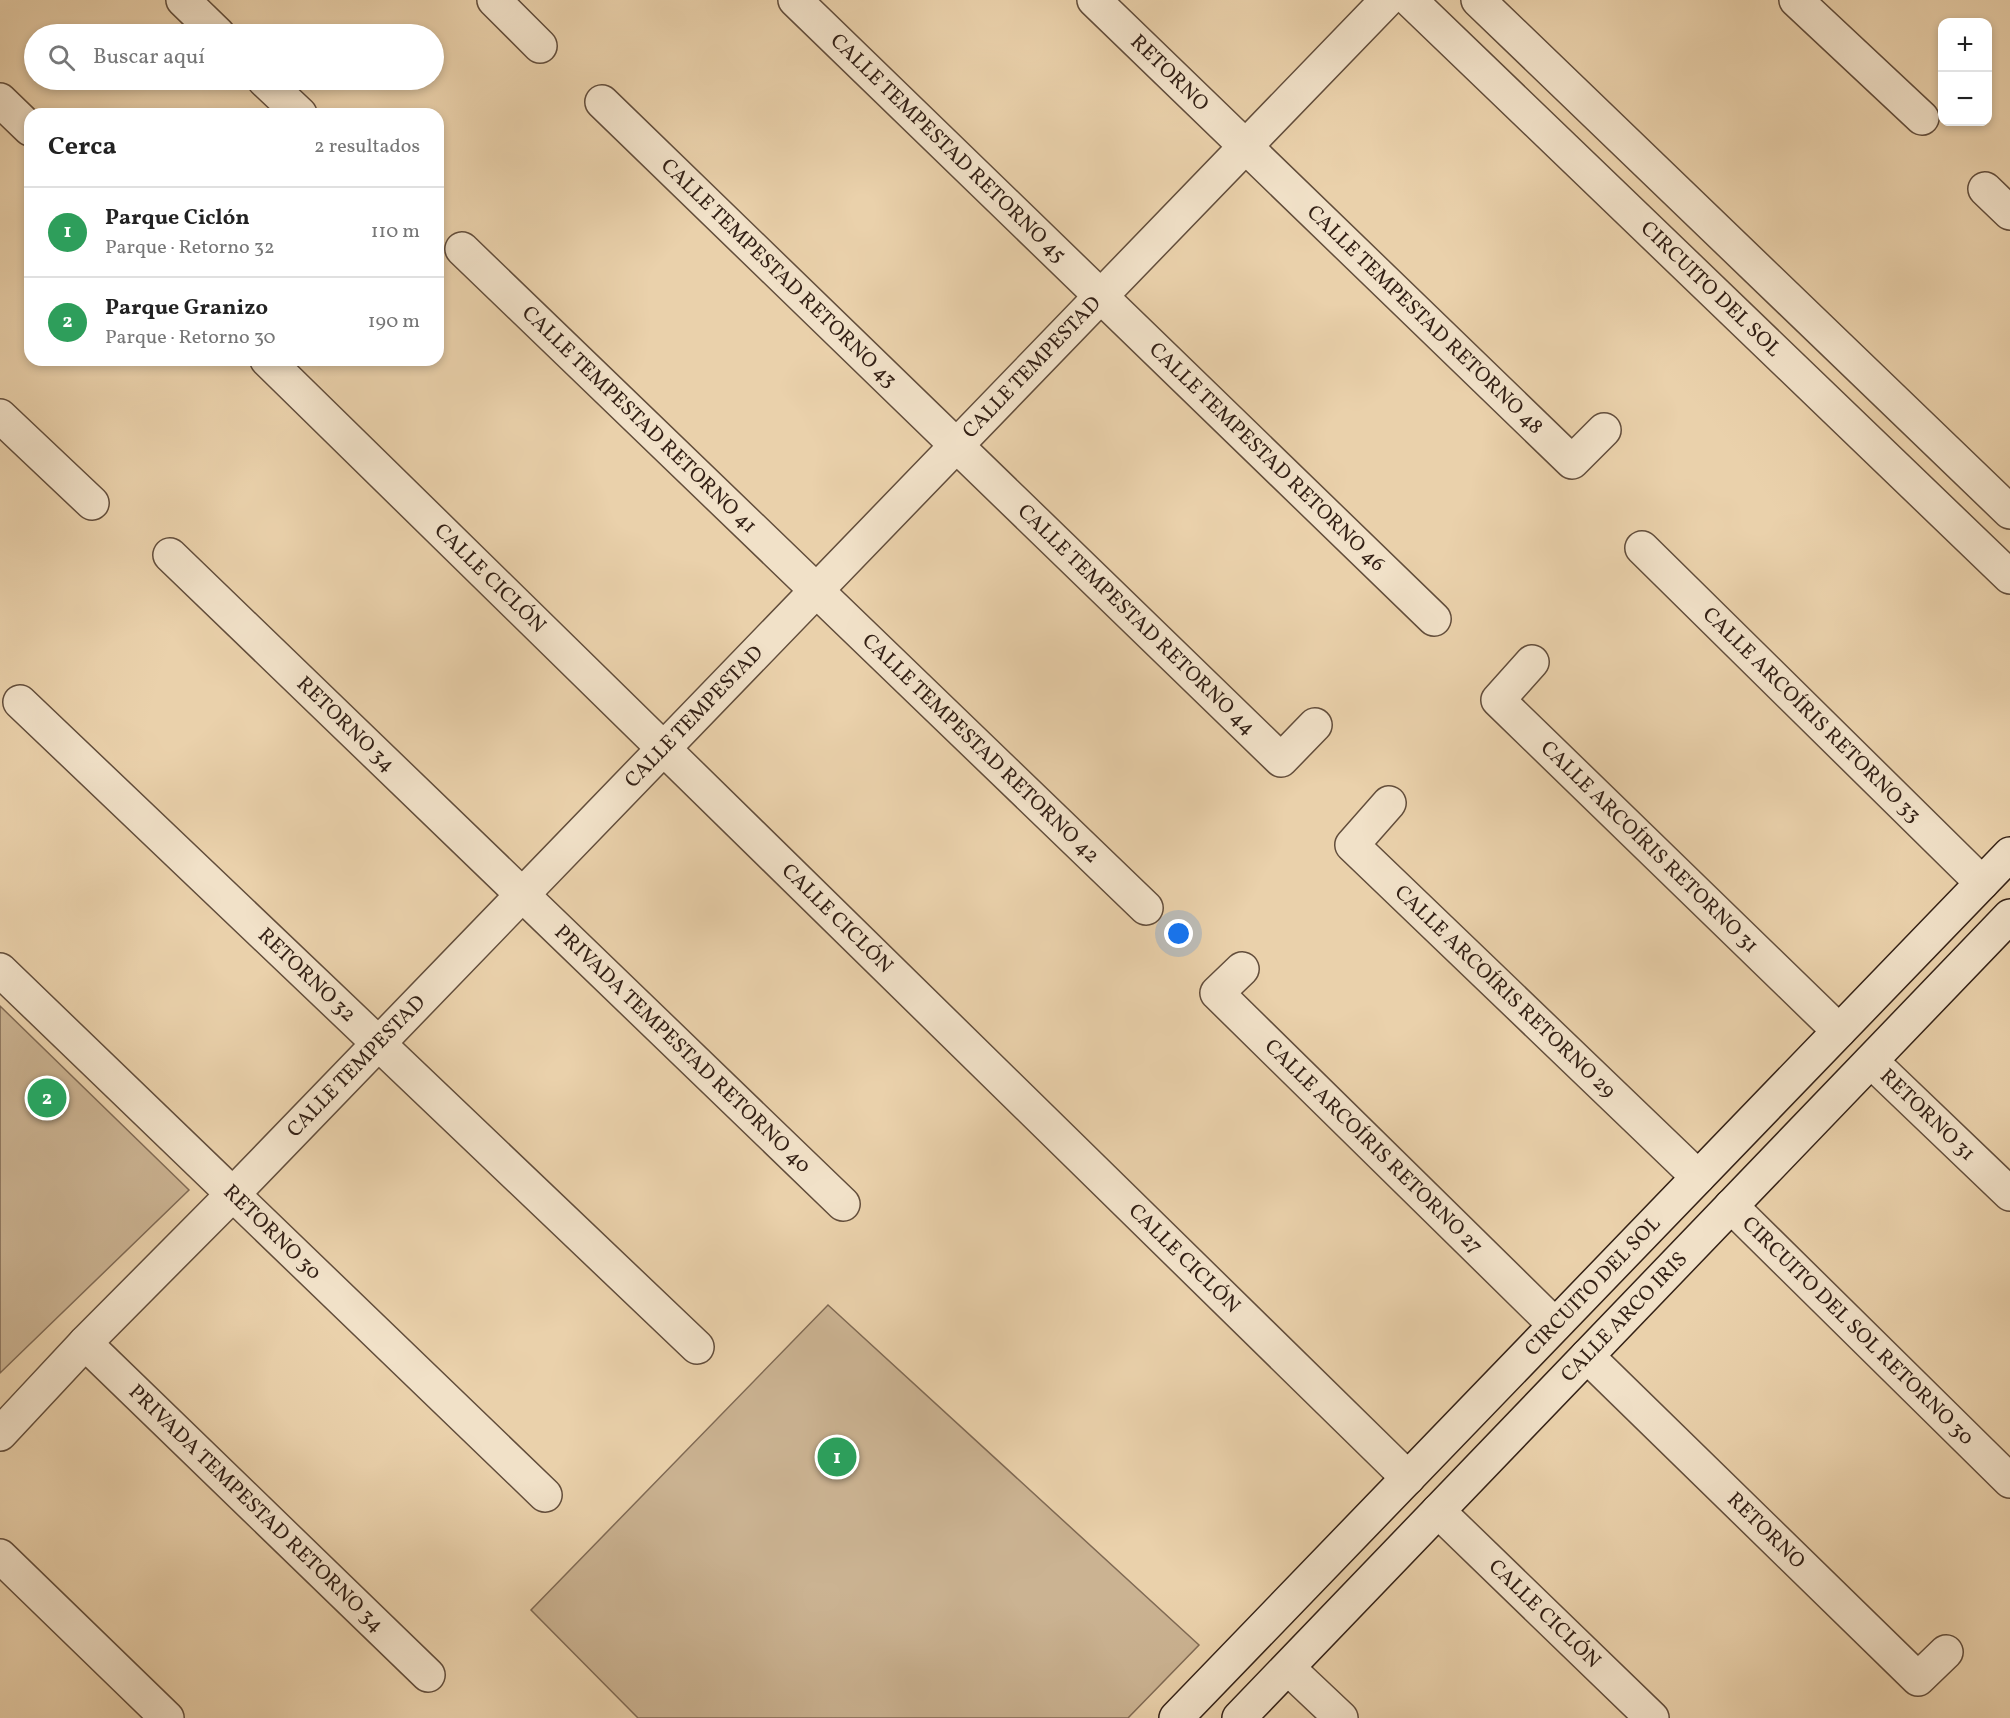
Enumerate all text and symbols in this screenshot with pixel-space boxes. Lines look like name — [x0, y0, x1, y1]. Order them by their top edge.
map controls — [1938, 18, 1992, 126]
button: + — [1938, 18, 1992, 72]
search box — [24, 24, 444, 90]
street label: CALLE TEMPESTAD RETORNO 45 — [824, 27, 1072, 269]
street label: RETORNO — [1124, 28, 1215, 118]
icon: search — [45, 41, 78, 74]
text: Buscar aquí — [93, 42, 205, 73]
button: − — [1938, 72, 1992, 126]
text: Cerca — [48, 129, 117, 165]
text: 2 resultados — [314, 133, 420, 161]
street label: CALLE TEMPESTAD RETORNO 43 — [654, 152, 903, 394]
street label: CALLE TEMPESTAD RETORNO 48 — [1300, 198, 1549, 441]
text: Parque Ciclón — [105, 203, 250, 234]
street label: CIRCUITO DEL SOL — [1634, 215, 1787, 364]
text: 1 — [63, 218, 72, 246]
text: 110 m — [371, 218, 420, 246]
text: Parque · Retorno 32 — [105, 234, 275, 262]
street label: CALLE TEMPESTAD — [956, 290, 1108, 445]
text: Parque Granizo — [105, 293, 268, 324]
street label: CALLE TEMPESTAD RETORNO 41 — [515, 299, 763, 540]
text: 2 — [62, 308, 73, 336]
text: 190 m — [368, 308, 420, 336]
text: Parque · Retorno 30 — [105, 324, 276, 352]
street label: CALLE TEMPESTAD RETORNO 46 — [1142, 336, 1392, 579]
street label: CALLE TEMPESTAD RETORNO 44 — [1011, 498, 1262, 742]
street label: CALLE CICLÓN — [428, 517, 552, 640]
street label: CALLE ARCOÍRIS RETORNO 33 — [1696, 601, 1927, 829]
street label: CALLE TEMPESTAD RETORNO 42 — [855, 627, 1106, 870]
street label: CALLE TEMPESTAD — [618, 639, 770, 795]
street label: RETORNO 34 — [290, 670, 401, 779]
street label: CALLE ARCOÍRIS RETORNO 31 — [1534, 734, 1765, 960]
street label: CALLE CICLÓN — [775, 857, 899, 980]
street label: CALLE ARCOÍRIS RETORNO 29 — [1388, 879, 1622, 1105]
street label: PRIVADA TEMPESTAD RETORNO 40 — [548, 918, 817, 1180]
your location — [1164, 919, 1193, 948]
street label: RETORNO 32 — [251, 921, 362, 1029]
street label: CALLE TEMPESTAD — [280, 989, 432, 1144]
street label: CALLE ARCOÍRIS RETORNO 27 — [1258, 1033, 1489, 1261]
street label: RETORNO 31 — [1873, 1062, 1982, 1168]
pin: 2 — [28, 1076, 66, 1120]
street label: RETORNO 30 — [217, 1178, 328, 1287]
street label: CALLE CICLÓN — [1122, 1197, 1246, 1320]
street label: CIRCUITO DEL SOL — [1518, 1210, 1667, 1363]
street label: CIRCUITO DEL SOL RETORNO 30 — [1735, 1210, 1980, 1452]
street label: CALLE ARCO IRIS — [1555, 1245, 1694, 1389]
street label: PRIVADA TEMPESTAD RETORNO 34 — [122, 1378, 390, 1639]
pin: 1 — [818, 1434, 856, 1480]
street label: RETORNO — [1720, 1486, 1812, 1576]
street label: CALLE CICLÓN — [1482, 1553, 1607, 1675]

